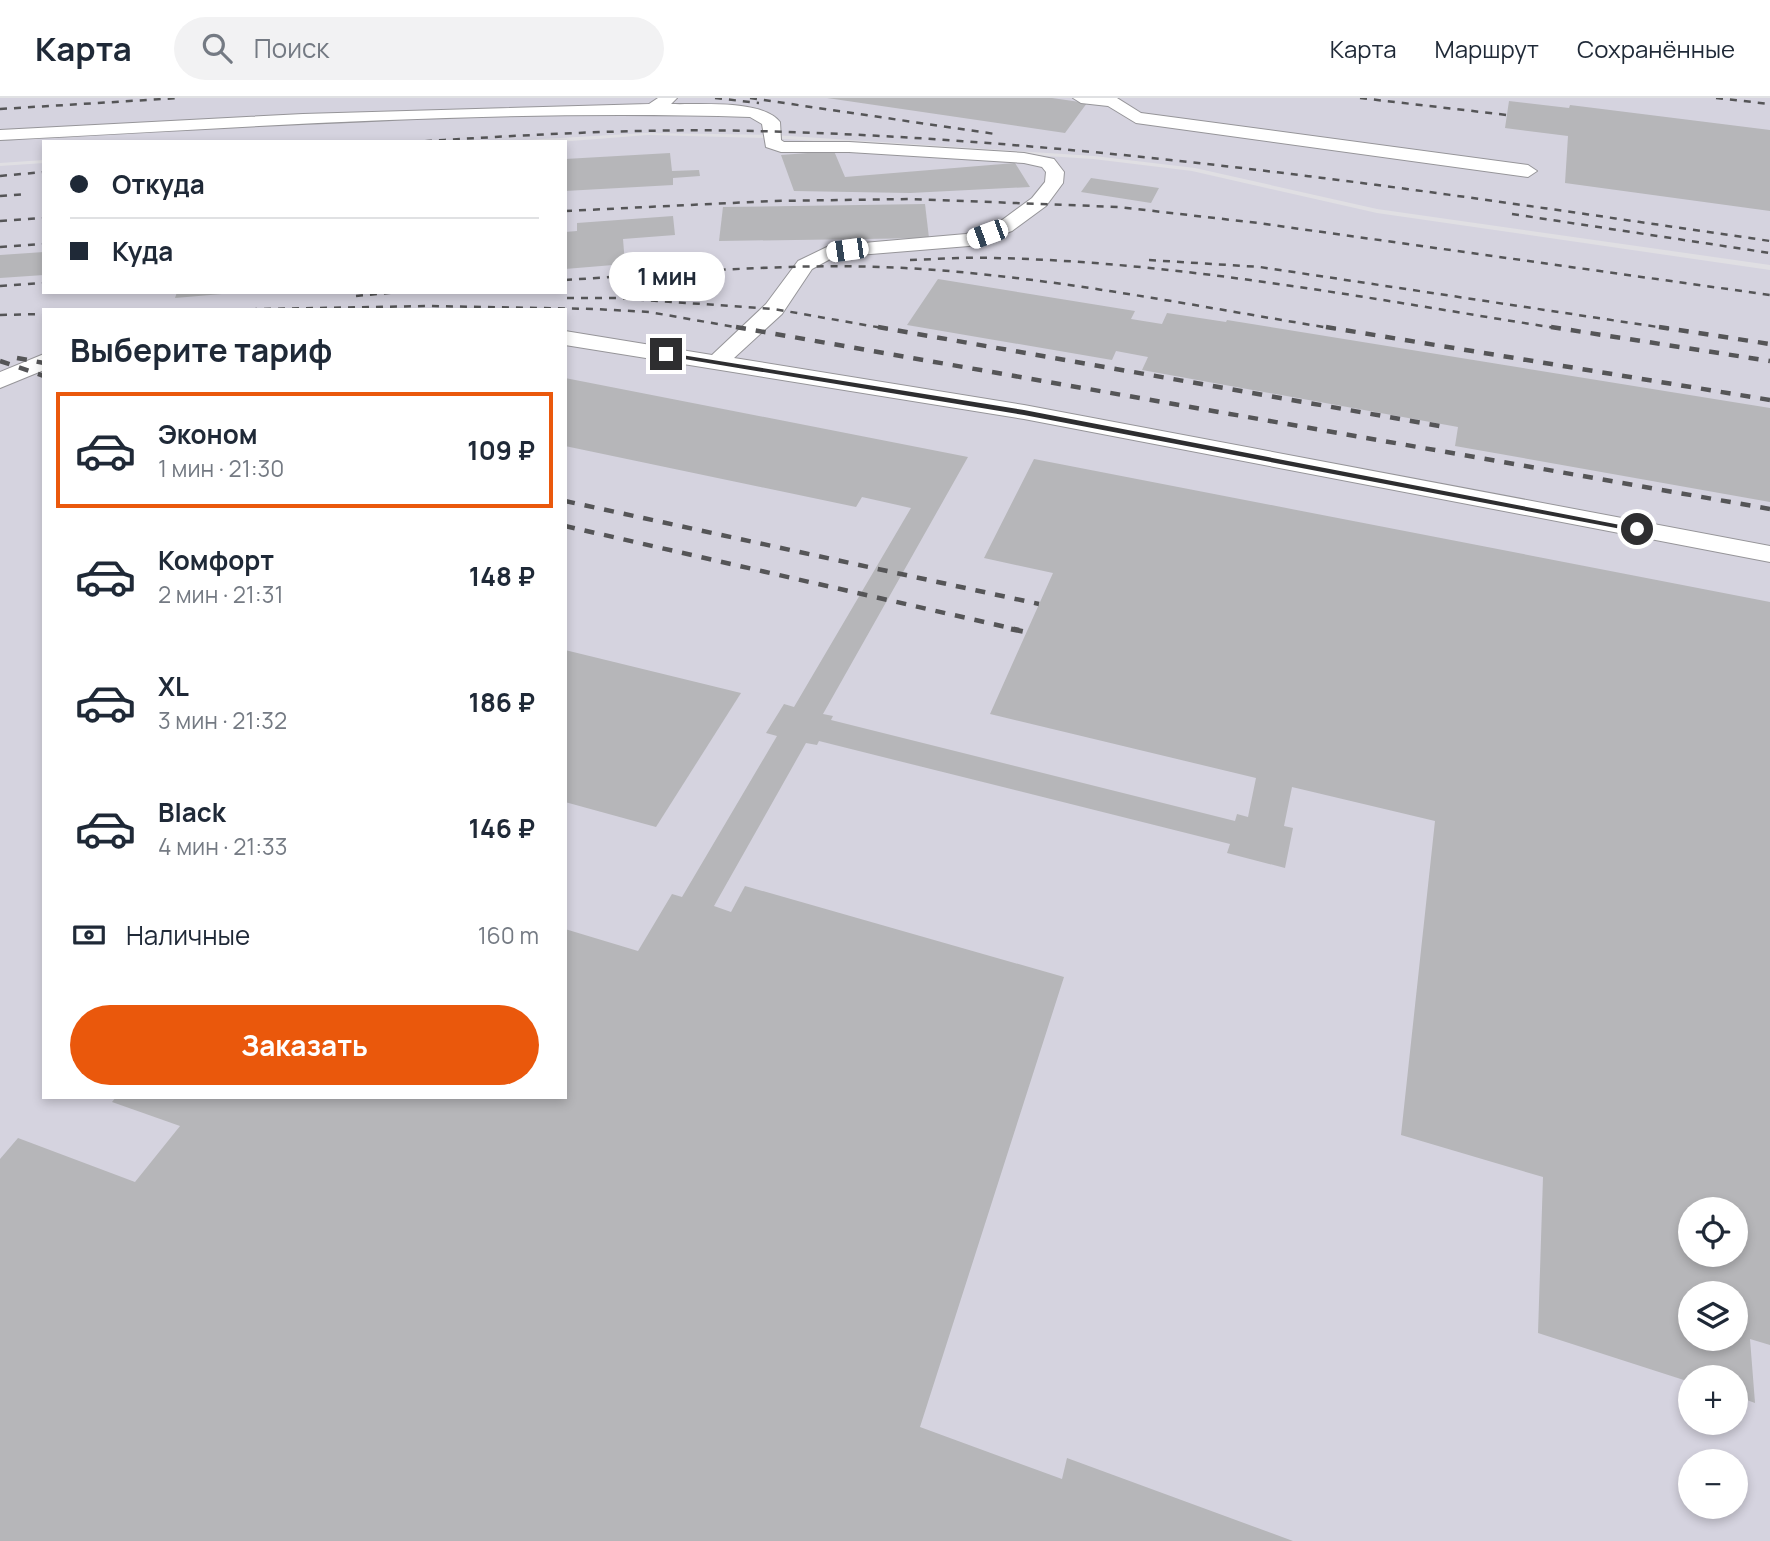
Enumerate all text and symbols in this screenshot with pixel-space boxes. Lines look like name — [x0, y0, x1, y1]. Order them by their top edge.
search box — [174, 17, 664, 80]
text: Карта — [35, 26, 132, 71]
icon: search — [198, 29, 236, 67]
text: Поиск — [254, 30, 329, 66]
text: Карта — [1330, 32, 1397, 65]
text: Маршрут — [1435, 32, 1539, 65]
text: Сохранённые — [1577, 32, 1735, 65]
text: Откуда — [112, 166, 205, 202]
car — [964, 217, 1011, 251]
text: Куда — [112, 233, 173, 269]
car — [825, 237, 870, 263]
callout: 1 мин — [608, 252, 724, 302]
text: 1 мин — [637, 260, 697, 292]
text: Выберите тариф — [70, 328, 332, 372]
route end — [650, 338, 682, 370]
text: Эконом — [158, 416, 258, 452]
icon: car — [74, 419, 137, 482]
text: 109 ₽ — [467, 432, 535, 468]
text: 1 мин · 21:30 — [158, 452, 284, 484]
route start — [1621, 513, 1653, 545]
text: Комфорт — [158, 542, 274, 578]
icon: car — [74, 545, 137, 608]
text: 148 ₽ — [469, 558, 535, 594]
text: 2 мин · 21:31 — [158, 578, 283, 610]
text: XL — [158, 668, 189, 704]
icon: car — [74, 671, 137, 734]
text: 186 ₽ — [469, 684, 535, 720]
text: 3 мин · 21:32 — [158, 704, 287, 736]
text: Black — [158, 794, 226, 830]
icon: car — [74, 797, 137, 860]
text: 146 ₽ — [469, 810, 535, 846]
text: 4 мин · 21:33 — [158, 830, 288, 862]
icon: cash — [70, 916, 108, 954]
text: Наличные — [126, 917, 250, 953]
text: 160 m — [478, 919, 539, 951]
button: Заказать — [70, 1005, 539, 1085]
map controls — [1678, 1197, 1748, 1519]
button: locate — [1678, 1197, 1748, 1267]
button: layers — [1678, 1281, 1748, 1351]
button: + — [1678, 1365, 1748, 1435]
button: − — [1678, 1449, 1748, 1519]

